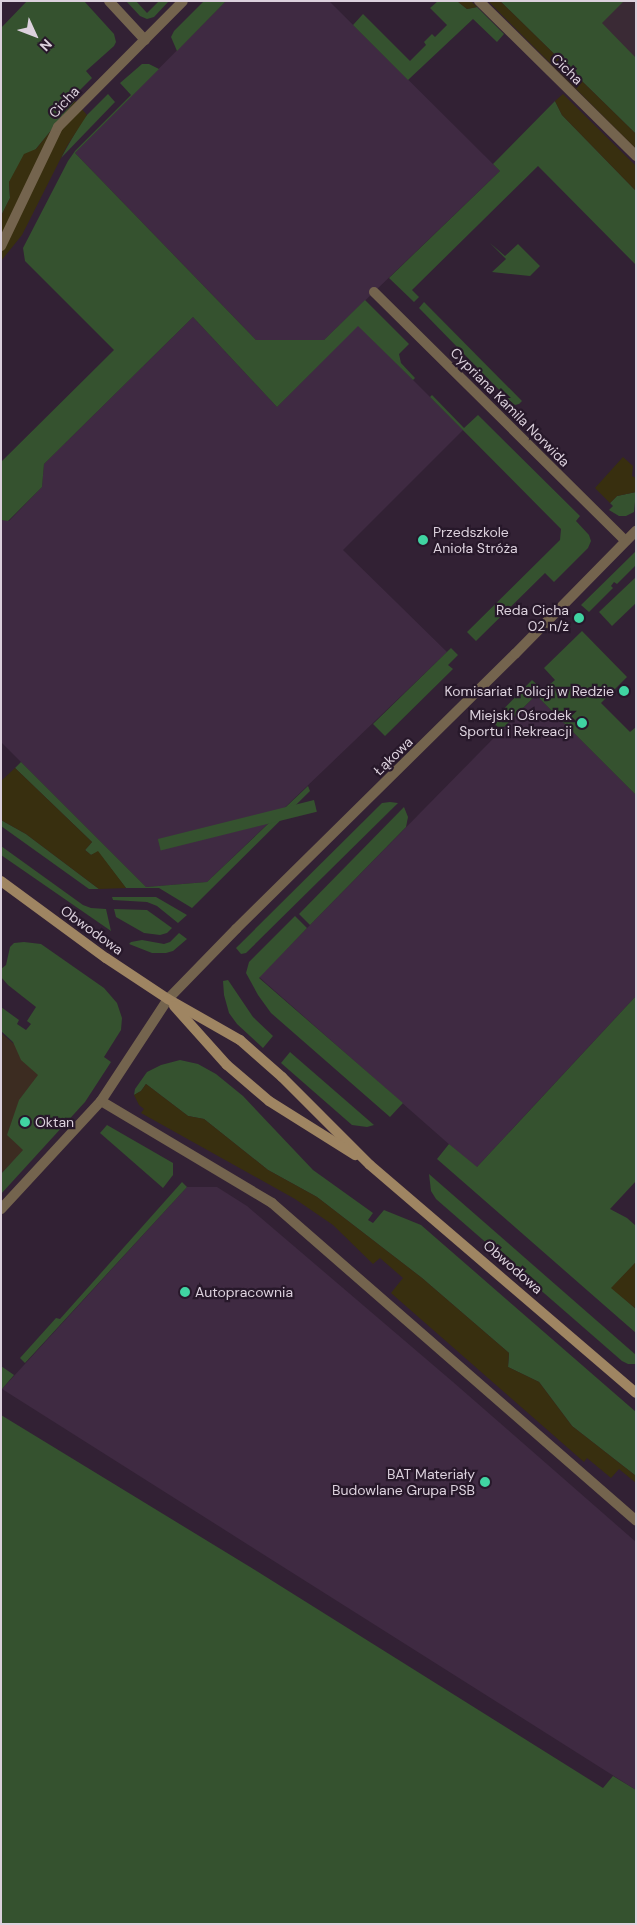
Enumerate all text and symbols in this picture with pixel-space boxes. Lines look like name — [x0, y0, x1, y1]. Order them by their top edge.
north arrow — [10, 10, 60, 60]
text: N — [36, 35, 56, 55]
street label: Cicha — [548, 50, 586, 88]
street label: Cicha — [45, 83, 83, 121]
street label: Cypriana Kamila Norwida — [447, 344, 573, 470]
place label: Przedszkole Anioła Stróża — [433, 524, 518, 556]
marker: Przedszkole Anioła Stróża — [417, 534, 429, 546]
place label: Reda Cicha 02 n/ż — [496, 602, 569, 634]
marker: Reda Cicha 02 n/ż — [573, 612, 585, 624]
place label: Komisariat Policji w Redzie — [445, 683, 614, 699]
marker: Komisariat Policji w Redzie — [618, 685, 630, 697]
place label: Miejski Ośrodek Sportu i Rekreacji — [459, 707, 572, 740]
marker: Miejski Ośrodek Sportu i Rekreacji — [576, 717, 588, 729]
street label: Łąkowa — [370, 733, 416, 779]
street label: Obwodowa — [58, 902, 126, 958]
place label: Oktan — [35, 1114, 74, 1130]
marker: Oktan — [19, 1116, 31, 1128]
street label: Obwodowa — [480, 1237, 546, 1297]
place label: Autopracownia — [195, 1284, 293, 1300]
marker: Autopracownia — [179, 1286, 191, 1298]
place label: BAT Materiały Budowlane Grupa PSB — [332, 1466, 475, 1498]
marker: BAT Materiały Budowlane Grupa PSB — [479, 1476, 491, 1488]

